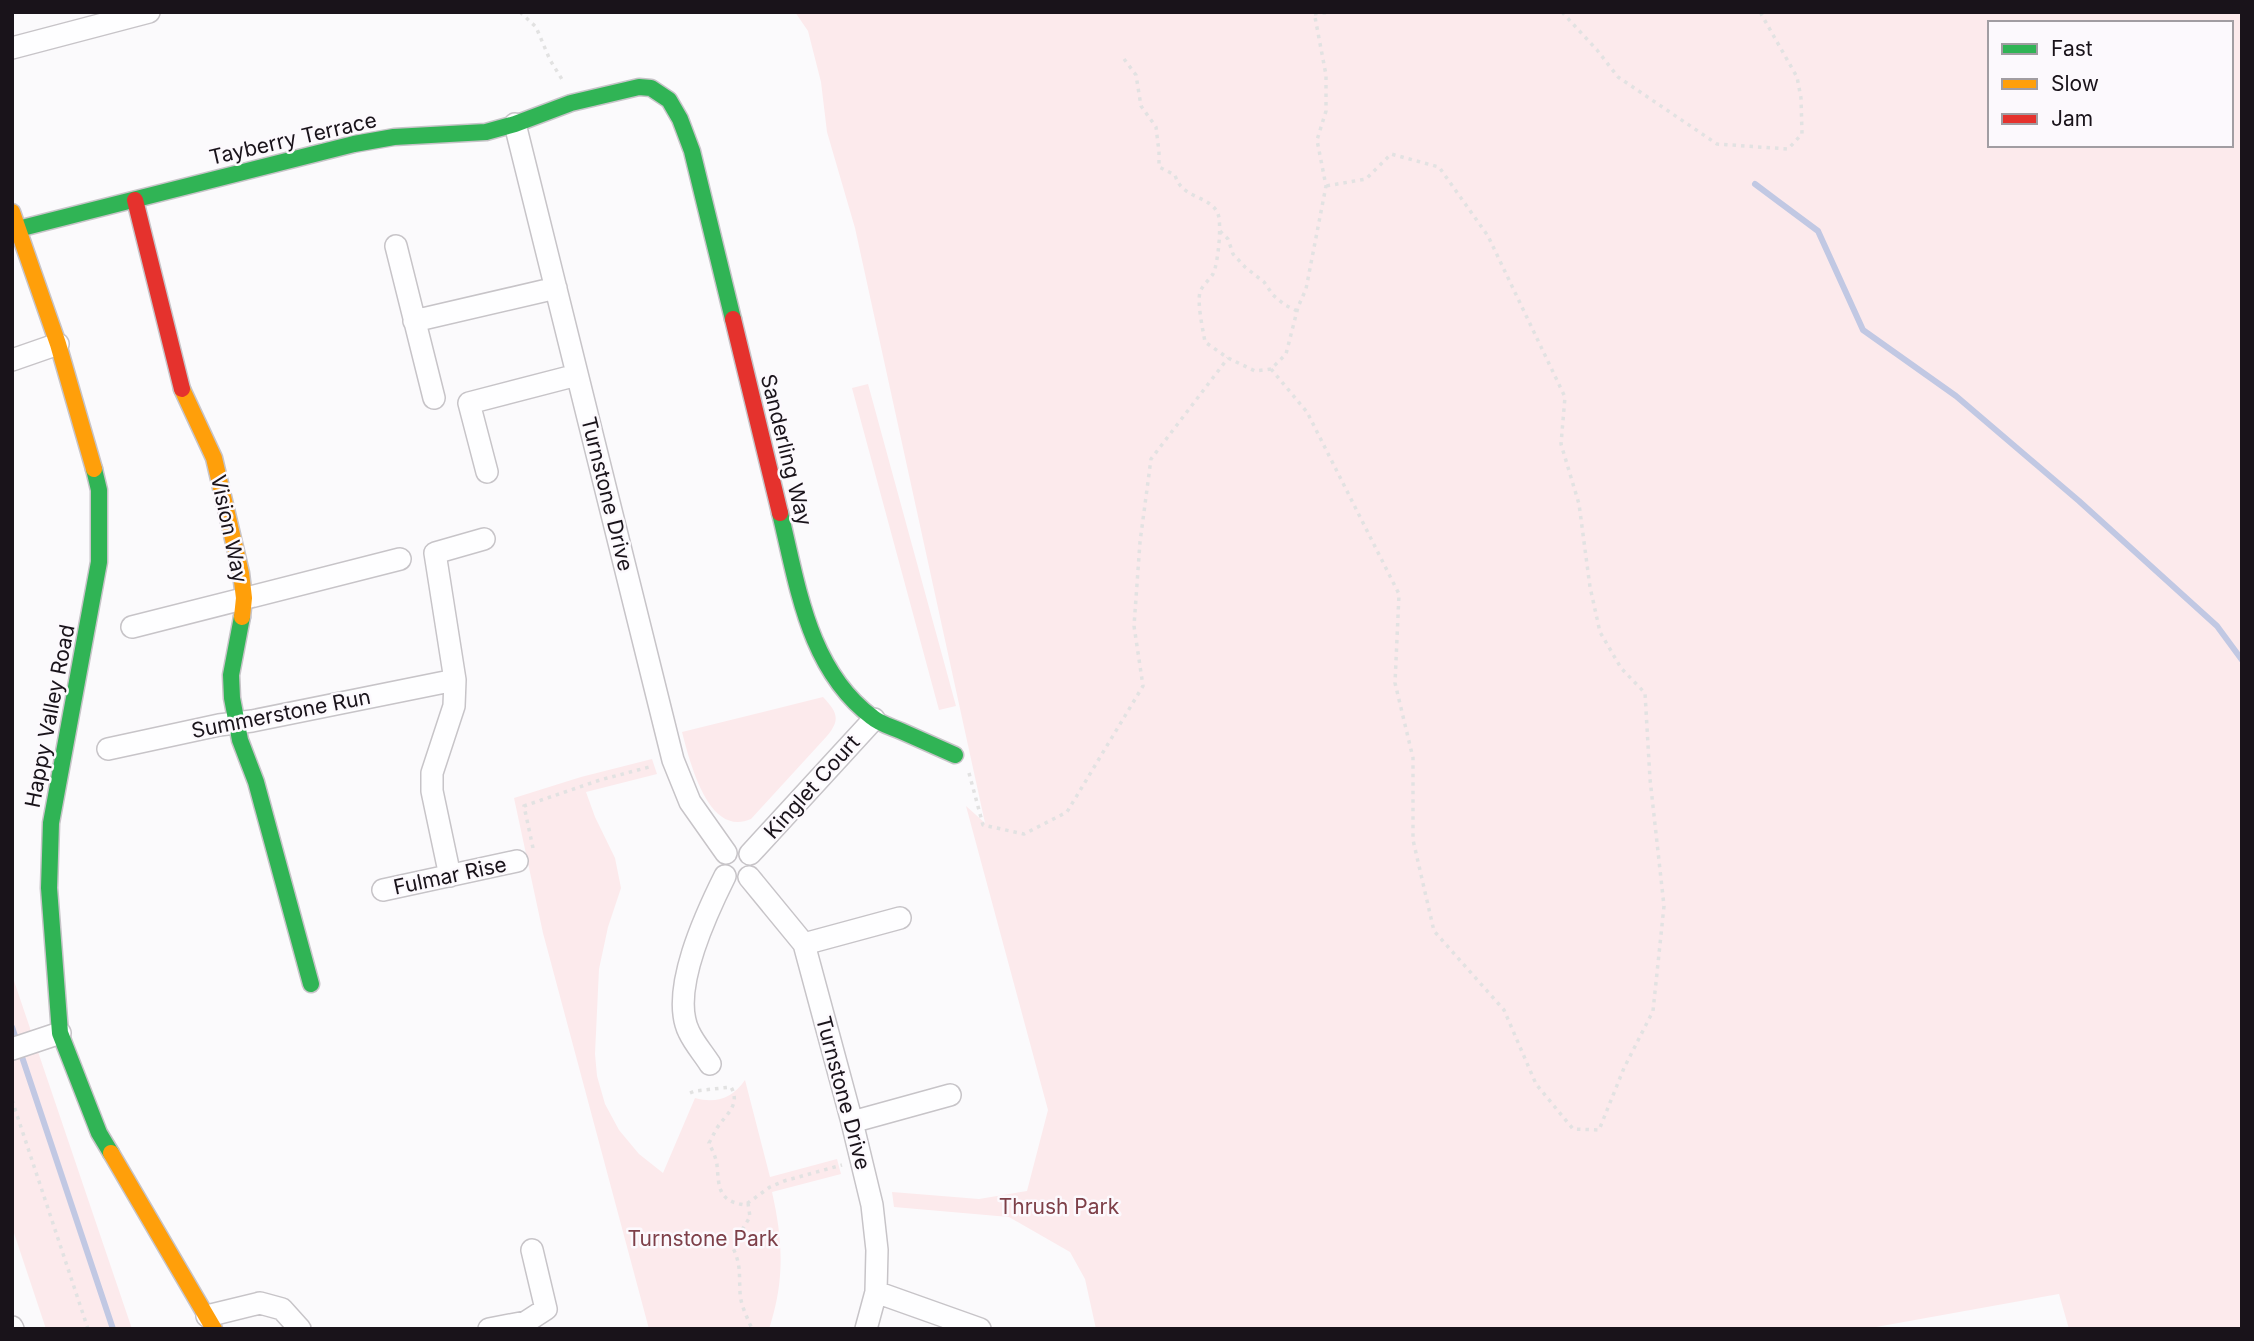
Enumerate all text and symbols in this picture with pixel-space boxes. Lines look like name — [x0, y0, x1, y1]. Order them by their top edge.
legend — [1988, 21, 2233, 147]
text: Fast — [2051, 36, 2093, 61]
text: Slow — [2051, 71, 2099, 96]
text: Jam — [2051, 106, 2093, 131]
street label: Tayberry Terrace — [207, 107, 379, 170]
street label: Sanderling Way — [756, 372, 817, 528]
street label: Turnstone Drive — [576, 414, 639, 574]
street label: Vision Way — [206, 473, 253, 585]
street label: Happy Valley Road — [19, 622, 80, 810]
street label: Summerstone Run — [189, 684, 373, 743]
street label: Kinglet Court — [759, 730, 865, 843]
street label: Fulmar Rise — [391, 851, 509, 900]
street label: Turnstone Drive — [811, 1013, 876, 1172]
park label: Thrush Park — [999, 1194, 1120, 1219]
park label: Turnstone Park — [628, 1226, 779, 1251]

